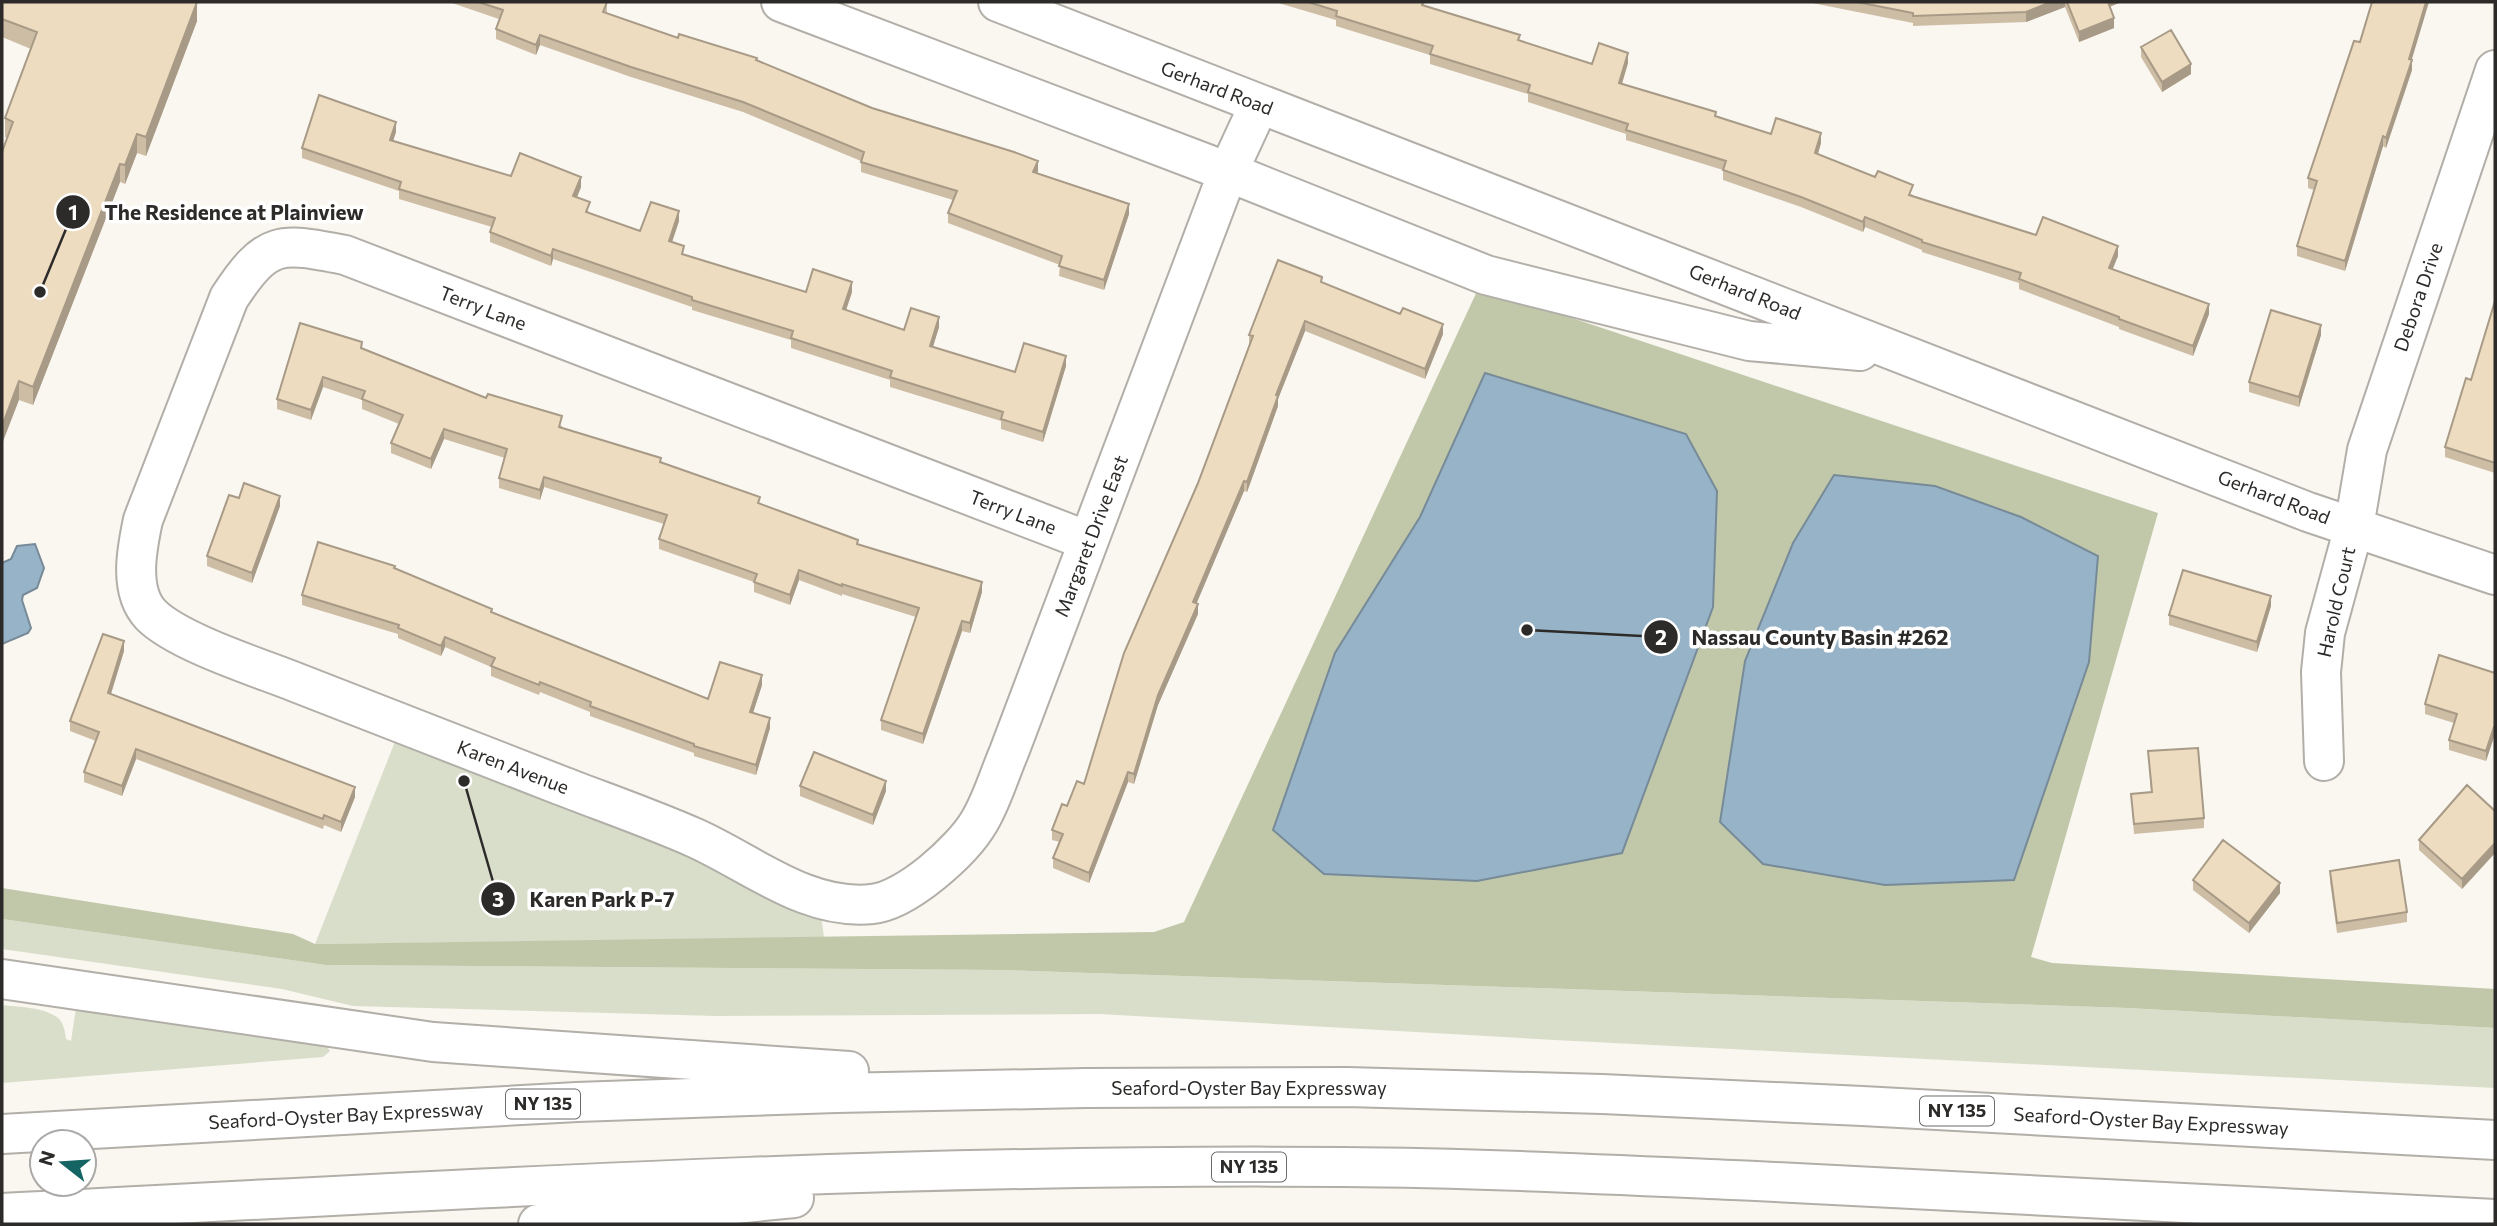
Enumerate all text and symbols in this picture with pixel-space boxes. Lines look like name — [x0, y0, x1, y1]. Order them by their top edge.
street label: Gerhard Road — [1158, 56, 1277, 120]
callout: The Residence at Plainview — [55, 191, 378, 233]
text: 1 — [68, 199, 78, 224]
text: The Residence at Plainview — [104, 199, 364, 224]
street label: Debora Drive — [2388, 239, 2447, 354]
street label: Gerhard Road — [1686, 259, 1804, 324]
street label: Terry Lane — [437, 280, 530, 335]
street label: Margaret Drive East — [1049, 452, 1132, 620]
street label: Gerhard Road — [2215, 465, 2334, 529]
street label: Terry Lane — [967, 484, 1060, 539]
street label: Harold Court — [2312, 544, 2359, 659]
callout: Nassau County Basin #262 — [1643, 616, 1963, 658]
text: 2 — [1655, 624, 1667, 649]
text: Nassau County Basin #262 — [1692, 624, 1948, 649]
street label: Karen Avenue — [454, 735, 572, 798]
callout: Karen Park P-7 — [481, 878, 689, 920]
text: 3 — [492, 886, 504, 911]
text: Karen Park P-7 — [530, 886, 674, 911]
street label: Seaford-Oyster Bay Expressway — [1111, 1076, 1387, 1099]
road number: NY 135 — [506, 1090, 580, 1119]
street label: Seaford-Oyster Bay Expressway — [208, 1096, 484, 1133]
road number: NY 135 — [1920, 1096, 1994, 1126]
street label: Seaford-Oyster Bay Expressway — [2013, 1102, 2289, 1139]
north arrow — [28, 1128, 98, 1198]
text: N — [33, 1148, 59, 1168]
road number: NY 135 — [1212, 1152, 1286, 1182]

